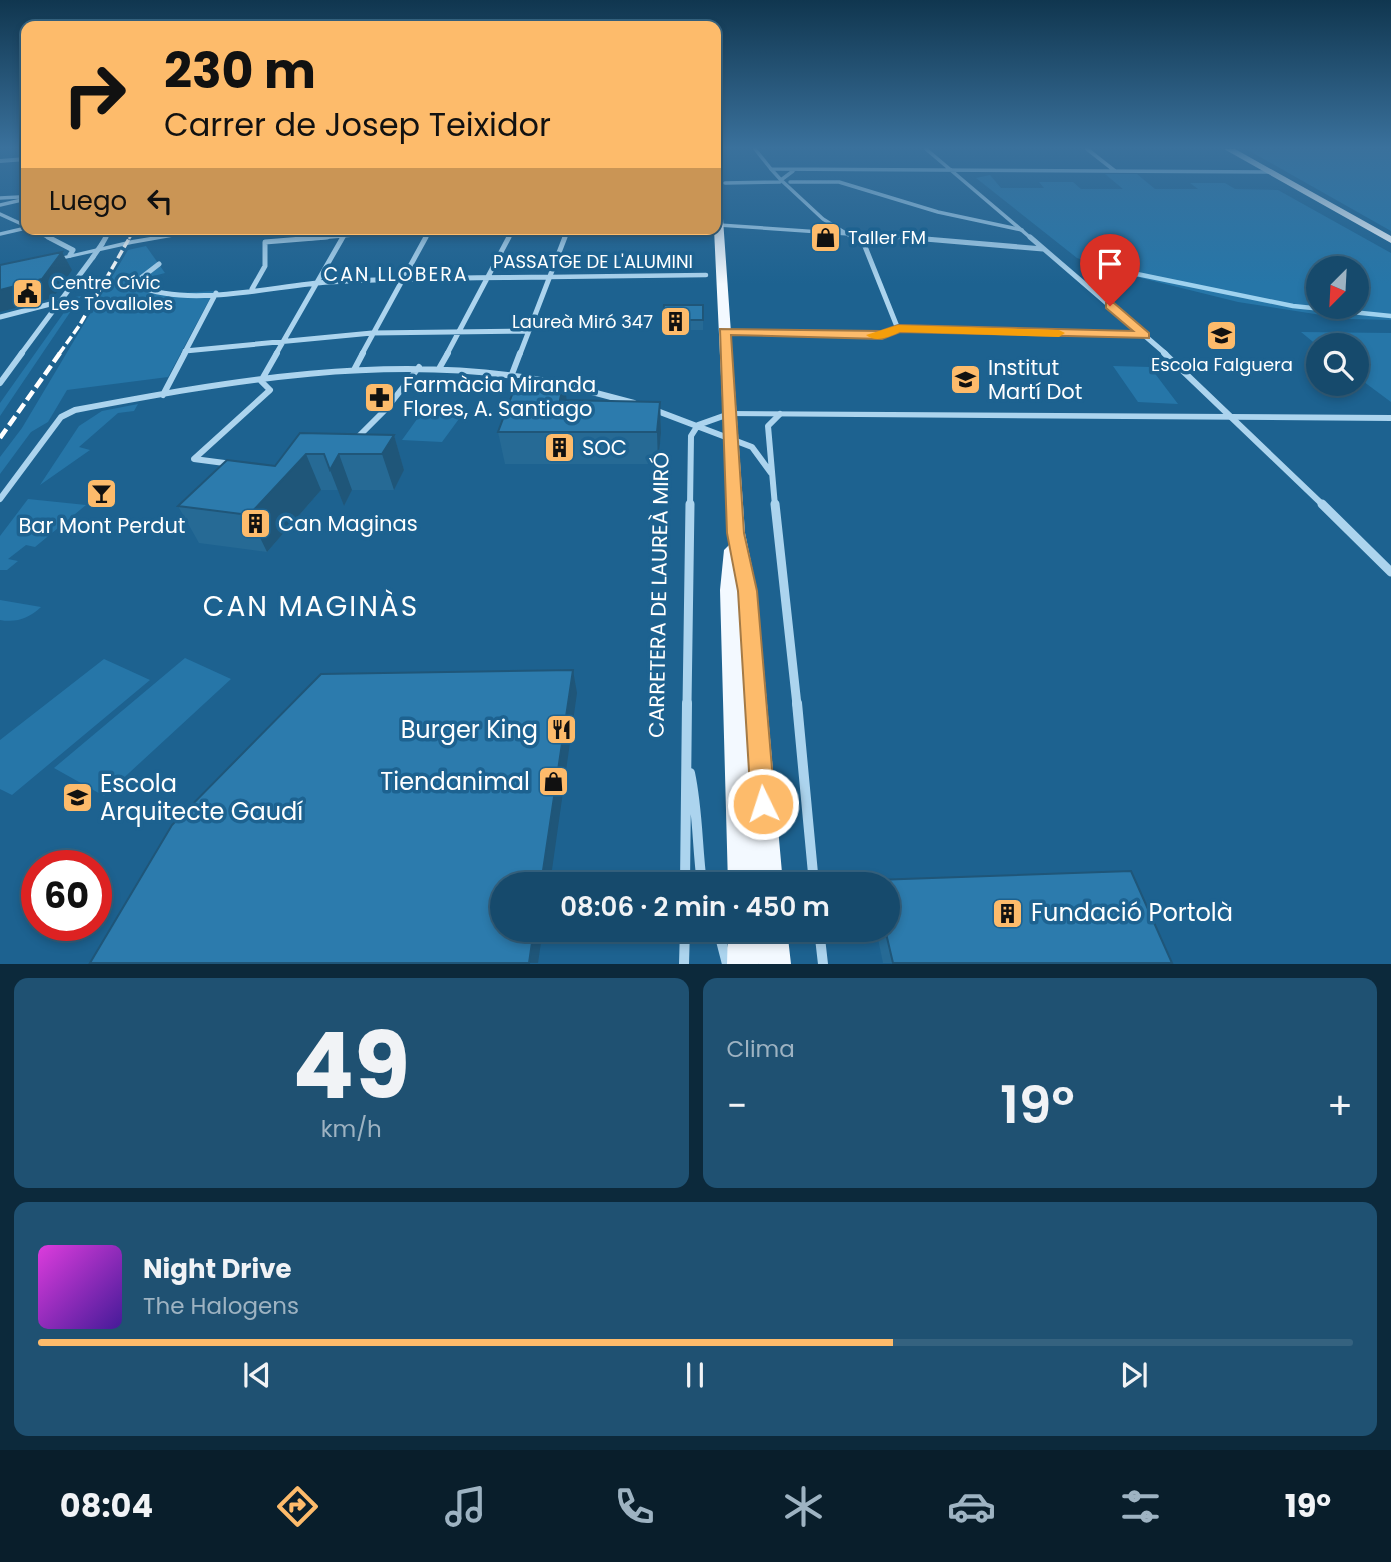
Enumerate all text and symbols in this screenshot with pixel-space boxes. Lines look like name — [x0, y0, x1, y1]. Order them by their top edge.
text: 230 m — [164, 37, 316, 105]
icon: right — [49, 49, 140, 140]
text: Carrer de Josep Teixidor — [164, 102, 551, 147]
icon: left — [141, 182, 179, 220]
text: Luego — [49, 183, 127, 219]
shop icon: Taller FM — [808, 221, 842, 255]
place label: Taller FM — [848, 225, 926, 250]
pin — [1080, 234, 1140, 306]
icon: arrive — [1091, 245, 1129, 283]
street label: PASSATGE DE L'ALUMINI — [493, 249, 693, 274]
north arrow — [1306, 256, 1368, 318]
map controls — [1306, 256, 1369, 396]
district label: CAN LLOBERA — [323, 261, 469, 288]
place label: Centre Cívic Les Tovalloles — [51, 270, 173, 316]
public building icon: Centre Cívic Les Tovalloles — [11, 276, 45, 310]
building icon: Laureà Miró 347 — [659, 305, 693, 339]
place label: Laureà Miró 347 — [512, 309, 653, 334]
school or university icon: Escola Falguera — [1205, 318, 1239, 352]
button: search — [1306, 333, 1369, 396]
place label: Escola Falguera — [1151, 352, 1293, 377]
place label: Institut Martí Dot — [988, 353, 1082, 406]
school or university icon: Institut Martí Dot — [948, 363, 982, 397]
place label: Farmàcia Miranda Flores, A. Santiago — [403, 370, 596, 423]
pharmacy icon: Farmàcia Miranda Flores, A. Santiago — [363, 380, 397, 414]
building icon: SOC — [542, 431, 576, 465]
place label: SOC — [582, 433, 627, 462]
street label: CARRETERA DE LAUREÀ MIRÓ — [642, 452, 675, 738]
bar icon: Bar Mont Perdut — [85, 477, 119, 511]
building icon: Can Maginas — [238, 507, 272, 541]
place label: Can Maginas — [278, 509, 418, 538]
place label: Bar Mont Perdut — [18, 511, 186, 540]
district label: CAN MAGINÀS — [203, 587, 419, 626]
place label: Burger King — [401, 713, 538, 746]
restaurant icon: Burger King — [544, 713, 578, 747]
place label: Tiendanimal — [380, 765, 530, 798]
shop icon: Tiendanimal — [536, 765, 570, 799]
place label: Escola Arquitecte Gaudí — [100, 767, 303, 828]
position arrow — [726, 767, 800, 841]
school or university icon: Escola Arquitecte Gaudí — [60, 781, 94, 815]
speed limit sign: 60 — [21, 850, 112, 941]
text: 08:06 · 2 min · 450 m — [560, 889, 830, 925]
building icon: Fundació Portolà — [991, 896, 1025, 930]
place label: Fundació Portolà — [1031, 896, 1233, 929]
text: 49 — [292, 1002, 410, 1130]
text: Clima — [727, 1033, 795, 1065]
text: 19° — [1000, 1068, 1074, 1141]
text: − — [727, 1079, 747, 1132]
text: + — [1327, 1079, 1353, 1132]
text: km/h — [321, 1113, 382, 1145]
text: Night Drive — [143, 1251, 291, 1287]
text: The Halogens — [143, 1290, 299, 1322]
icon: previous — [238, 1356, 276, 1394]
icon: pause — [676, 1356, 714, 1394]
icon: next — [1115, 1356, 1153, 1394]
icon: directions — [273, 1482, 322, 1531]
icon: music — [441, 1482, 490, 1531]
icon: phone — [610, 1482, 659, 1531]
icon: climate — [779, 1482, 828, 1531]
icon: car — [947, 1482, 996, 1531]
icon: filters — [1116, 1482, 1165, 1531]
text: 08:04 — [60, 1483, 153, 1528]
text: 19° — [1285, 1483, 1331, 1528]

